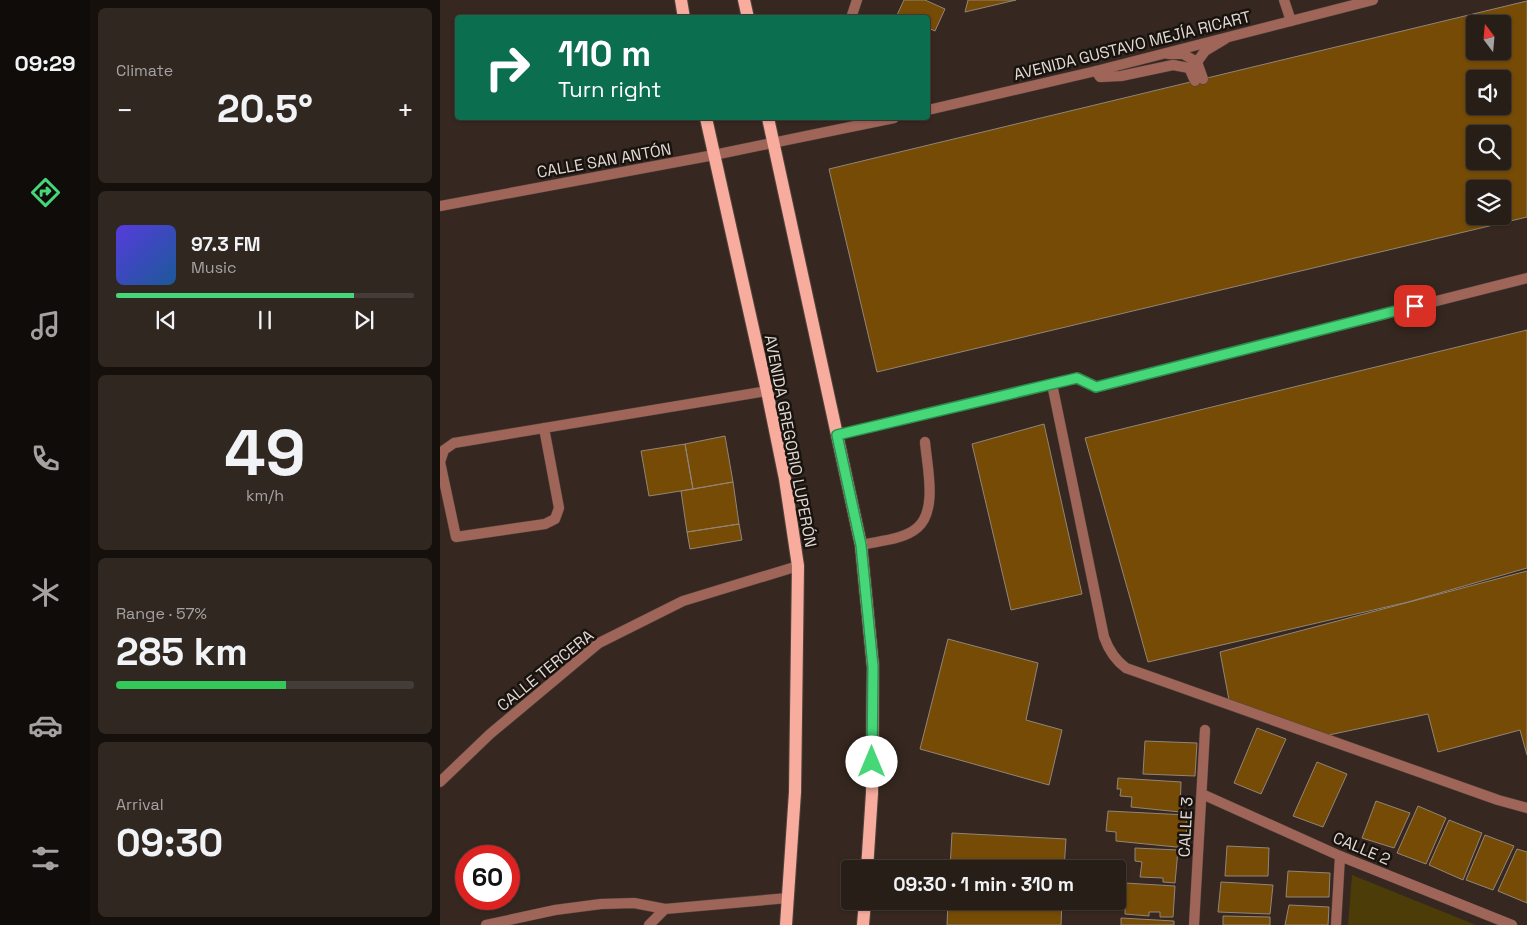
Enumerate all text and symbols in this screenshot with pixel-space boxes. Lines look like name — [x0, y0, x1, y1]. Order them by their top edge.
street label: AVENIDA GUSTAVO MEJÍA RICART — [1011, 6, 1253, 85]
north arrow — [1466, 15, 1511, 60]
map controls — [1466, 15, 1511, 225]
text: 110 m — [558, 32, 651, 76]
icon: right — [475, 35, 540, 100]
text: 09:29 — [15, 49, 75, 77]
text: Climate — [116, 60, 173, 81]
button: sound — [1466, 70, 1511, 115]
text: Turn right — [558, 75, 661, 103]
text: 20.5° — [217, 85, 313, 133]
text: − — [116, 92, 133, 128]
text: + — [397, 92, 414, 128]
button: search — [1466, 125, 1511, 170]
street label: CALLE SAN ANTÓN — [535, 138, 673, 183]
icon: directions — [28, 175, 63, 210]
button: layers — [1466, 180, 1511, 225]
text: 97.3 FM — [191, 232, 261, 257]
text: Music — [191, 257, 237, 278]
pin — [1394, 285, 1436, 327]
icon: arrive — [1401, 292, 1429, 320]
icon: previous — [152, 306, 180, 334]
icon: pause — [251, 306, 279, 334]
icon: next — [350, 306, 378, 334]
icon: music — [28, 308, 63, 343]
street label: AVENIDA GREGORIO LUPERÓN — [760, 333, 821, 549]
text: 49 — [224, 411, 306, 494]
icon: phone — [28, 441, 63, 476]
text: km/h — [246, 485, 284, 506]
icon: climate — [28, 575, 63, 610]
text: Range · 57% — [116, 603, 207, 624]
street label: CALLE TERCERA — [493, 625, 598, 716]
text: 285 km — [116, 628, 248, 676]
icon: car — [28, 708, 63, 743]
position arrow — [845, 735, 897, 787]
text: Arrival — [116, 794, 164, 815]
street label: CALLE 3 — [1173, 796, 1198, 858]
text: 09:30 — [116, 819, 223, 867]
street label: CALLE 2 — [1330, 827, 1394, 870]
icon: filters — [28, 841, 63, 876]
speed limit sign: 60 — [455, 845, 520, 910]
text: 09:30 · 1 min · 310 m — [893, 872, 1074, 897]

